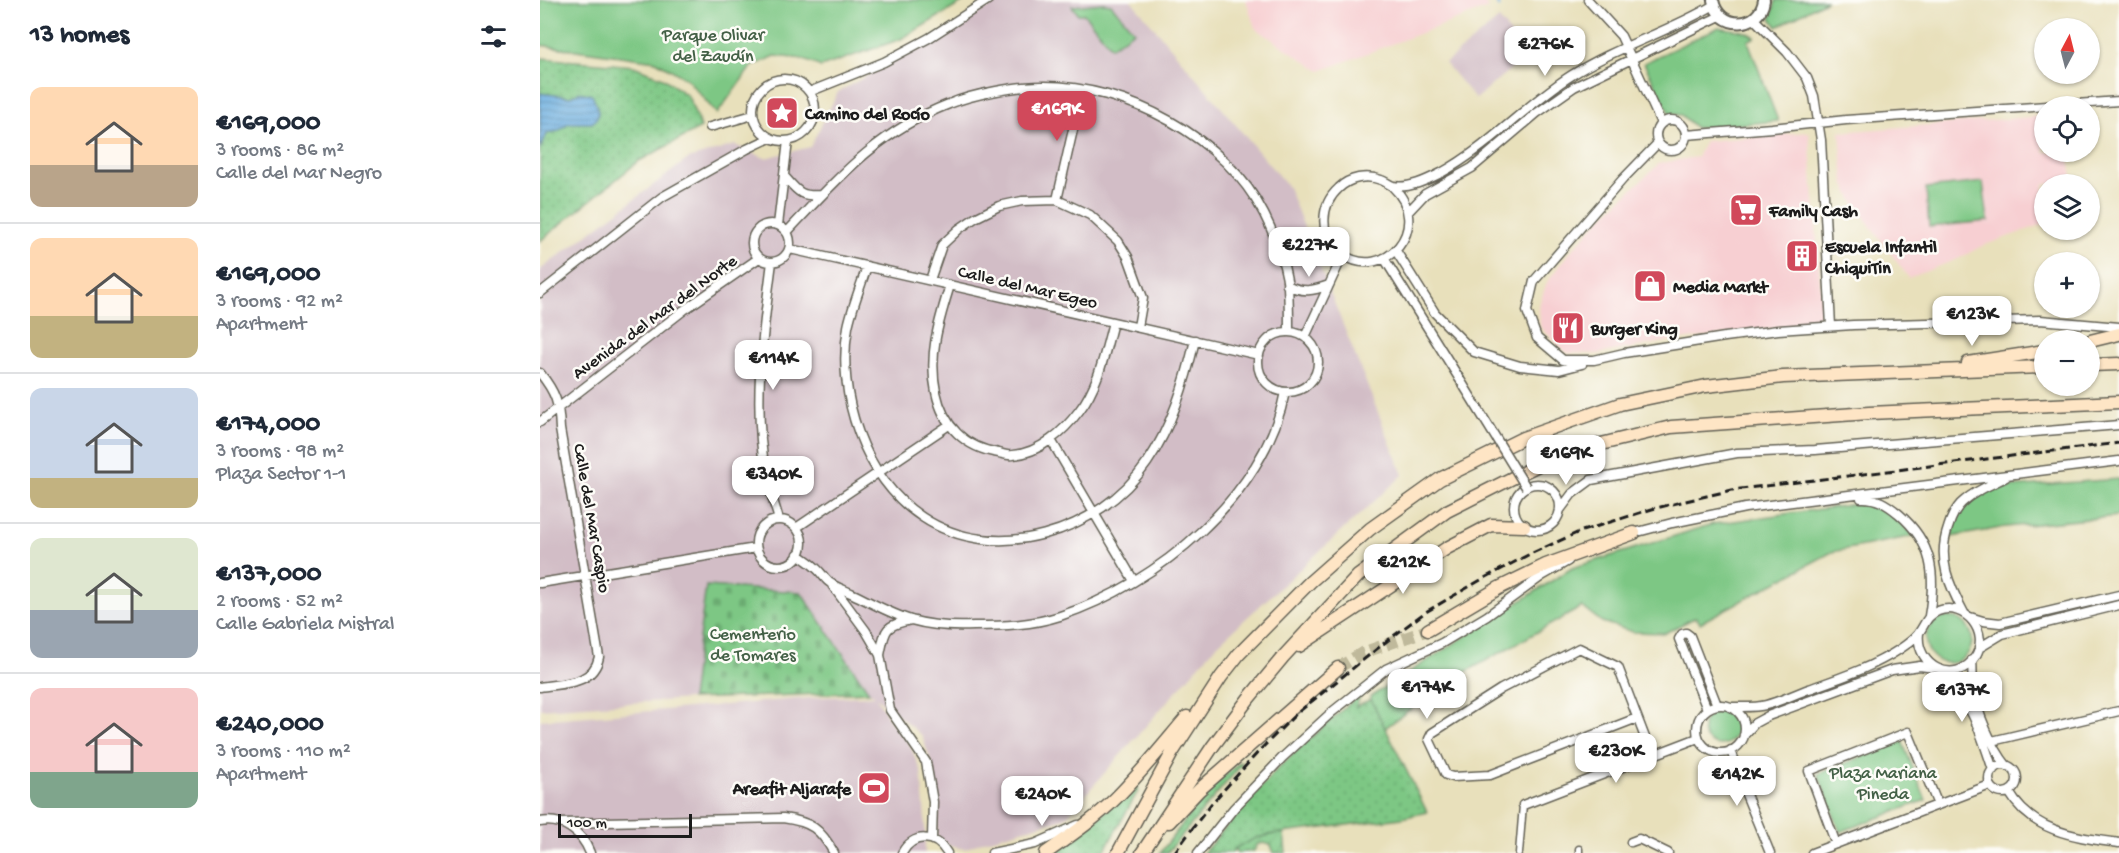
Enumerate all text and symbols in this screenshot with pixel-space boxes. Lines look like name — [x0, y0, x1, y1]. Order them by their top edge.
north arrow — [2034, 18, 2100, 84]
map controls — [2034, 18, 2100, 396]
icon: filters — [477, 20, 510, 53]
text: 13 homes — [30, 21, 129, 52]
park label: Parque Olivar del Zaudín — [661, 26, 766, 68]
pin: €276K — [1503, 26, 1587, 77]
text: €276K — [1518, 34, 1572, 57]
pin: €169K — [1015, 91, 1099, 142]
place icon: Camino del Rocío — [764, 95, 800, 131]
button: locate — [2034, 96, 2100, 162]
text: €169K — [1031, 99, 1083, 122]
place label: Camino del Rocío — [804, 105, 930, 126]
text: €169,000 — [216, 109, 321, 140]
icon: home — [78, 111, 150, 183]
text: 3 rooms · 86 m² — [216, 140, 344, 163]
text: Calle del Mar Negro — [216, 163, 382, 186]
button: layers — [2034, 174, 2100, 240]
supermarket icon: Family Cash — [1728, 192, 1764, 228]
place label: Family Cash — [1768, 202, 1858, 223]
pin: €227K — [1267, 227, 1351, 278]
text: €227K — [1283, 235, 1335, 258]
building icon: Escuela Infantil ChiquiTin — [1784, 238, 1820, 274]
place label: Escuela Infantil ChiquiTin — [1824, 238, 1937, 280]
street label: Avenida del Mar del Norte — [569, 251, 742, 385]
button: + — [2034, 252, 2100, 318]
text: €169,000 — [216, 260, 321, 291]
icon: home — [78, 262, 150, 334]
street label: Calle del Mar Egeo — [956, 262, 1099, 315]
shop icon: Media Markt — [1632, 268, 1668, 304]
place label: Media Markt — [1673, 278, 1769, 299]
text: 3 rooms · 92 m² — [216, 291, 343, 314]
pin: €123K — [1930, 296, 2014, 347]
text: €123K — [1946, 304, 1998, 327]
restaurant icon: Burger King — [1550, 310, 1586, 346]
text: Apartment — [216, 314, 306, 337]
place label: Burger King — [1590, 320, 1678, 341]
button: − — [2034, 330, 2100, 396]
pin: €114K — [731, 340, 815, 391]
text: €114K — [749, 348, 797, 371]
text: €174,000 — [216, 410, 320, 441]
icon: home — [78, 412, 150, 484]
pin: €169K — [1524, 435, 1608, 486]
text: 3 rooms · 98 m² — [216, 441, 344, 464]
street label: Calle del Mar Caspio — [567, 442, 614, 595]
text: €169K — [1540, 443, 1592, 466]
pin: €340K — [731, 456, 815, 507]
text: Plaza Sector 1-1 — [216, 464, 346, 487]
text: €340K — [746, 464, 800, 487]
pin: €212K — [1361, 544, 1445, 595]
text: €212K — [1378, 552, 1428, 575]
text: €137,000 — [216, 560, 321, 591]
icon: home — [78, 562, 150, 634]
text: 2 rooms · 52 m² — [216, 591, 343, 614]
text: Calle Gabriela Mistral — [216, 614, 394, 637]
park label: Cementerio de Tomares — [710, 625, 797, 667]
pin: €174K — [1385, 669, 1469, 720]
pin: €137K — [1920, 672, 2004, 723]
text: €174K — [1402, 677, 1452, 700]
text: €137K — [1936, 680, 1988, 703]
text: €240,000 — [216, 710, 324, 741]
icon: home — [78, 712, 150, 784]
pin: €230K — [1574, 733, 1658, 784]
text: 3 rooms · 110 m² — [216, 741, 351, 764]
text: €230K — [1589, 741, 1643, 764]
pin: €142K — [1695, 756, 1779, 807]
text: Apartment — [216, 764, 306, 787]
text: €142K — [1712, 764, 1762, 787]
park label: Plaza Mariana Pineda — [1828, 764, 1938, 806]
sports icon: Areafit Aljarafe — [856, 770, 892, 806]
pin: €240K — [1000, 776, 1084, 827]
place label: Areafit Aljarafe — [732, 780, 852, 801]
text: €240K — [1015, 784, 1069, 807]
scale bar — [558, 811, 692, 838]
text: 100 m — [567, 815, 607, 834]

